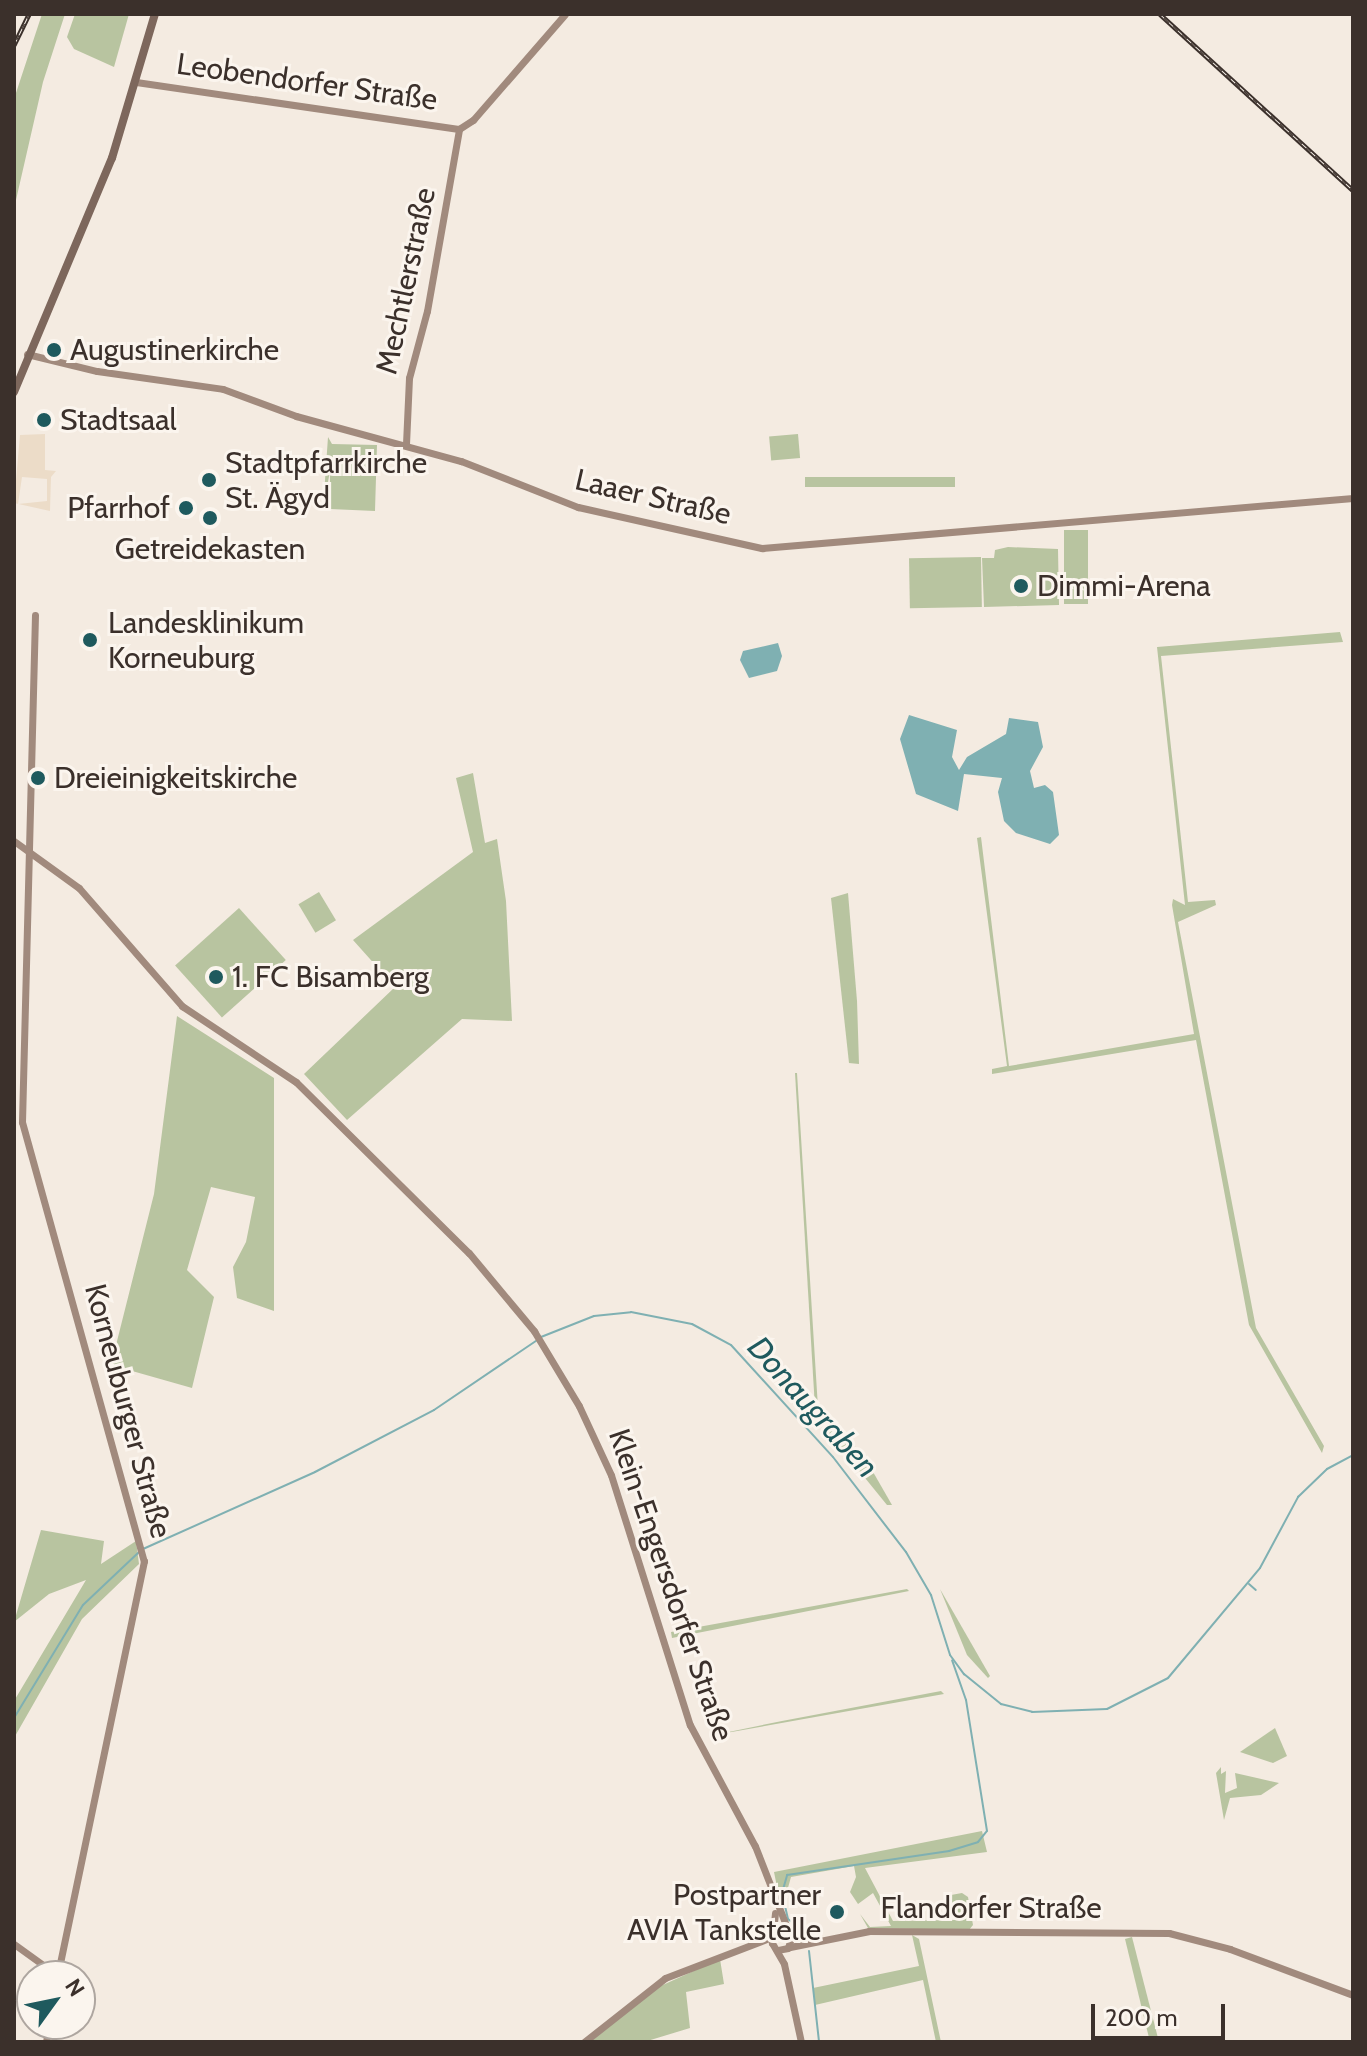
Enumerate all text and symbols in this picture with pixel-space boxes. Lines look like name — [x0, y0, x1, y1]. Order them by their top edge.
street label: Leobendorfer Straße — [174, 46, 440, 118]
street label: Mechtlerstraße — [369, 185, 443, 377]
place label: Augustinerkirche — [70, 332, 279, 368]
marker: Augustinerkirche — [45, 341, 63, 359]
place label: Stadtsaal — [60, 402, 177, 438]
marker: Stadtsaal — [35, 411, 53, 429]
place label: Stadtpfarrkirche St. Ägyd — [225, 445, 427, 516]
street label: Laaer Straße — [572, 462, 734, 532]
marker: Stadtpfarrkirche St. Ägyd — [200, 471, 218, 489]
place label: Pfarrhof — [67, 490, 170, 526]
marker: Pfarrhof — [177, 499, 195, 517]
marker: Getreidekasten — [201, 509, 219, 527]
place label: Getreidekasten — [115, 531, 305, 567]
place label: Dimmi-Arena — [1037, 568, 1211, 604]
marker: Dimmi-Arena — [1012, 577, 1030, 595]
place label: Landesklinikum Korneuburg — [108, 605, 304, 676]
marker: Landesklinikum Korneuburg — [79, 629, 101, 651]
place label: Dreieinigkeitskirche — [54, 760, 297, 796]
marker: Dreieinigkeitskirche — [29, 769, 47, 787]
place label: 1. FC Bisamberg — [232, 959, 429, 995]
marker: 1. FC Bisamberg — [207, 968, 225, 986]
street label: Korneuburger Straße — [77, 1280, 179, 1542]
water label: Donaugraben — [740, 1328, 886, 1486]
street label: Klein-Engersdorfer Straße — [601, 1424, 741, 1746]
place label: Postpartner AVIA Tankstelle — [627, 1877, 821, 1948]
street label: Flandorfer Straße — [880, 1890, 1102, 1926]
marker: Postpartner AVIA Tankstelle — [828, 1903, 846, 1921]
north arrow — [16, 1960, 96, 2040]
text: N — [59, 1974, 90, 2002]
scale bar — [1095, 1988, 1229, 2038]
text: 200 m — [1105, 2003, 1178, 2032]

